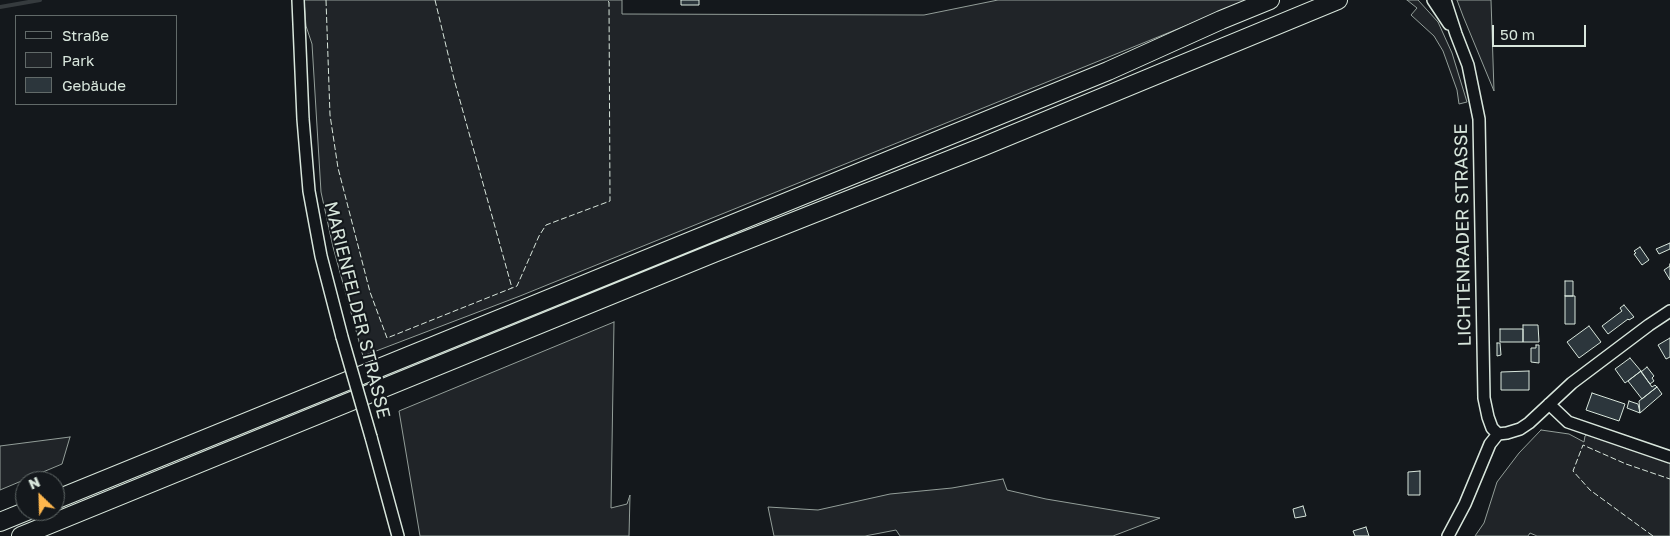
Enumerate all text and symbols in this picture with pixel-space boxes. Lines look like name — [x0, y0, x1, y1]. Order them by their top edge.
legend — [15, 15, 178, 105]
scale bar — [1495, 15, 1589, 47]
text: 50 m — [1500, 25, 1535, 43]
text: Straße — [62, 26, 109, 44]
text: Park — [62, 51, 94, 69]
text: Gebäude — [62, 76, 126, 94]
street label: LICHTENRADER STRASSE — [1450, 123, 1476, 347]
street label: MARIENFELDER STRASSE — [320, 199, 394, 421]
north arrow — [15, 471, 65, 521]
text: N — [26, 473, 42, 493]

